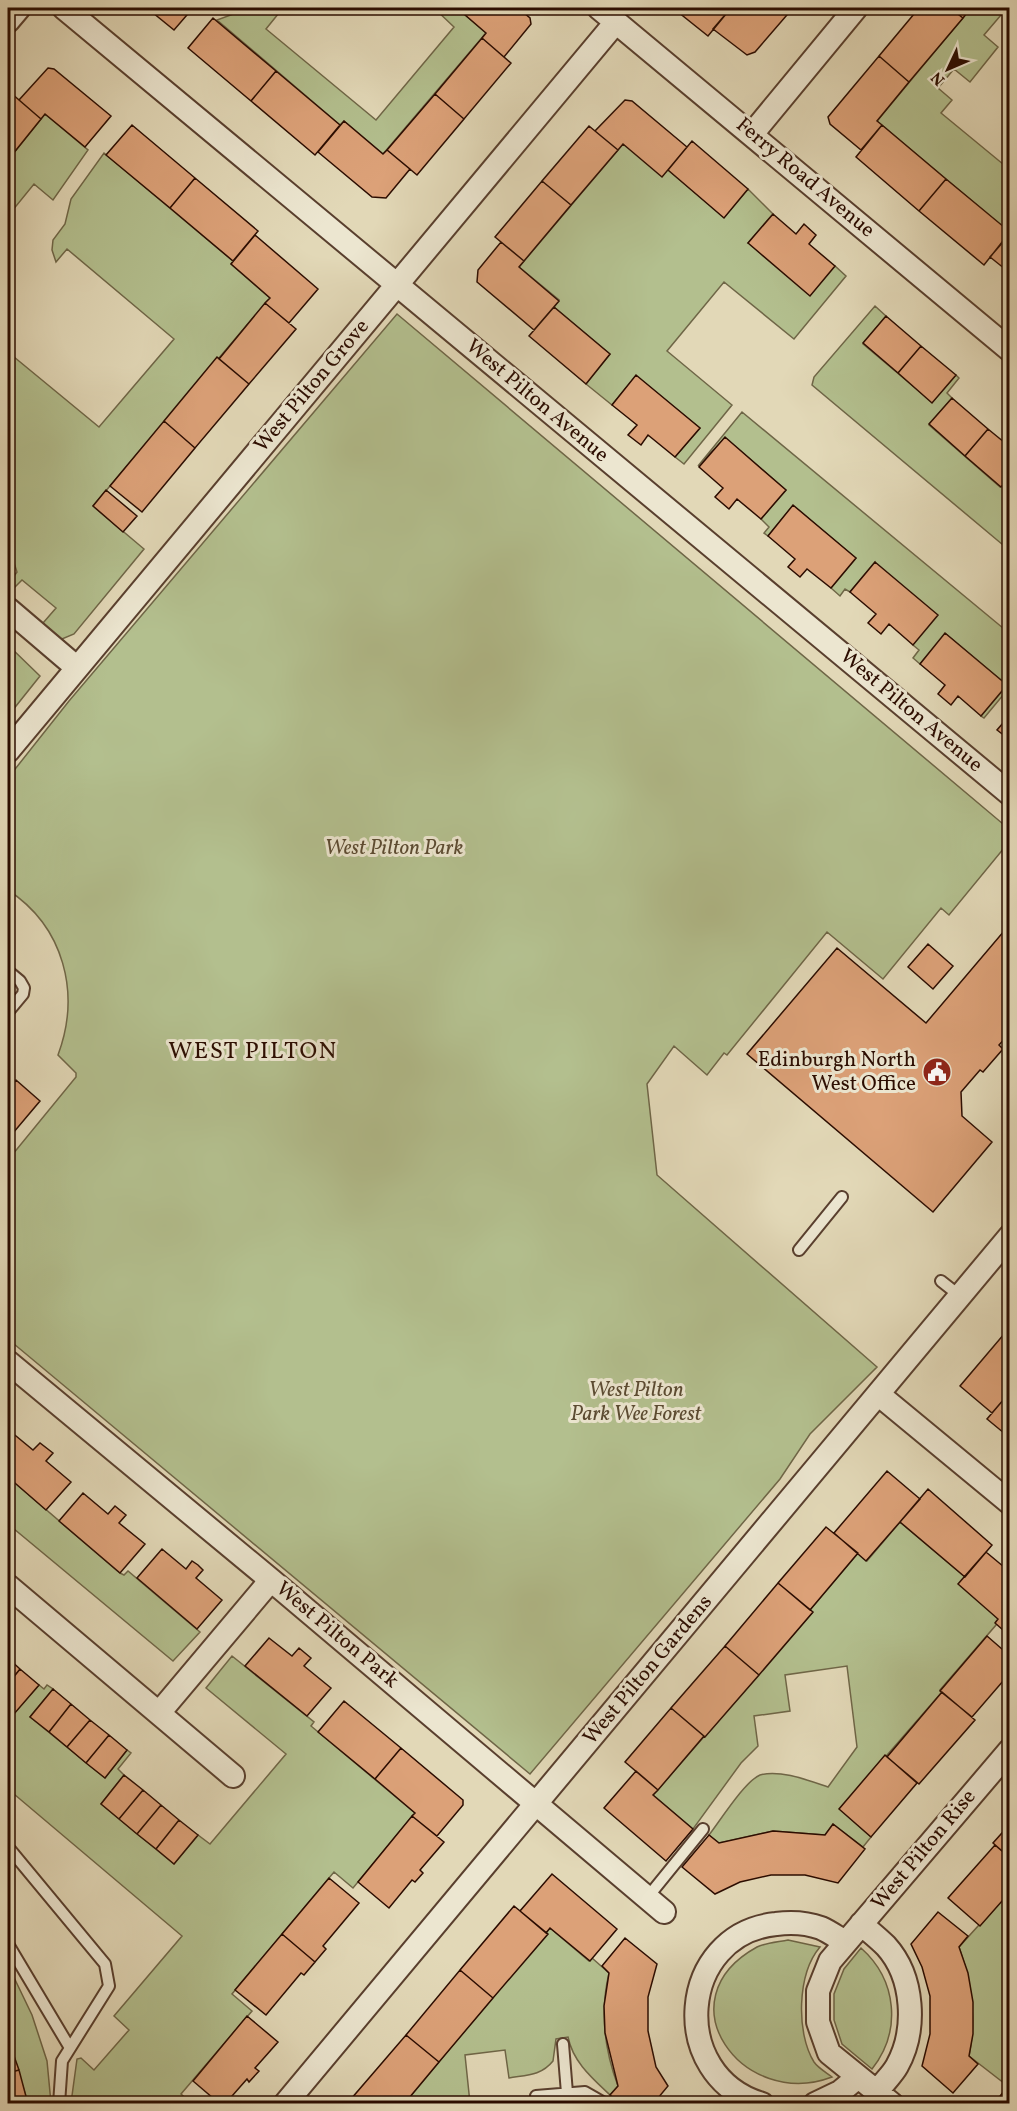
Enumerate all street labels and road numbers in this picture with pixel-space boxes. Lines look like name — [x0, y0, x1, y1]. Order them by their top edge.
street label: Ferry Road Avenue — [729, 111, 881, 245]
street label: West Pilton Grove — [248, 313, 376, 459]
street label: West Pilton Avenue — [459, 333, 615, 469]
street label: West Pilton Avenue — [833, 643, 989, 779]
street label: West Pilton Park — [269, 1575, 405, 1696]
street label: West Pilton Gardens — [577, 1589, 719, 1751]
street label: West Pilton Rise — [865, 1783, 983, 1917]

